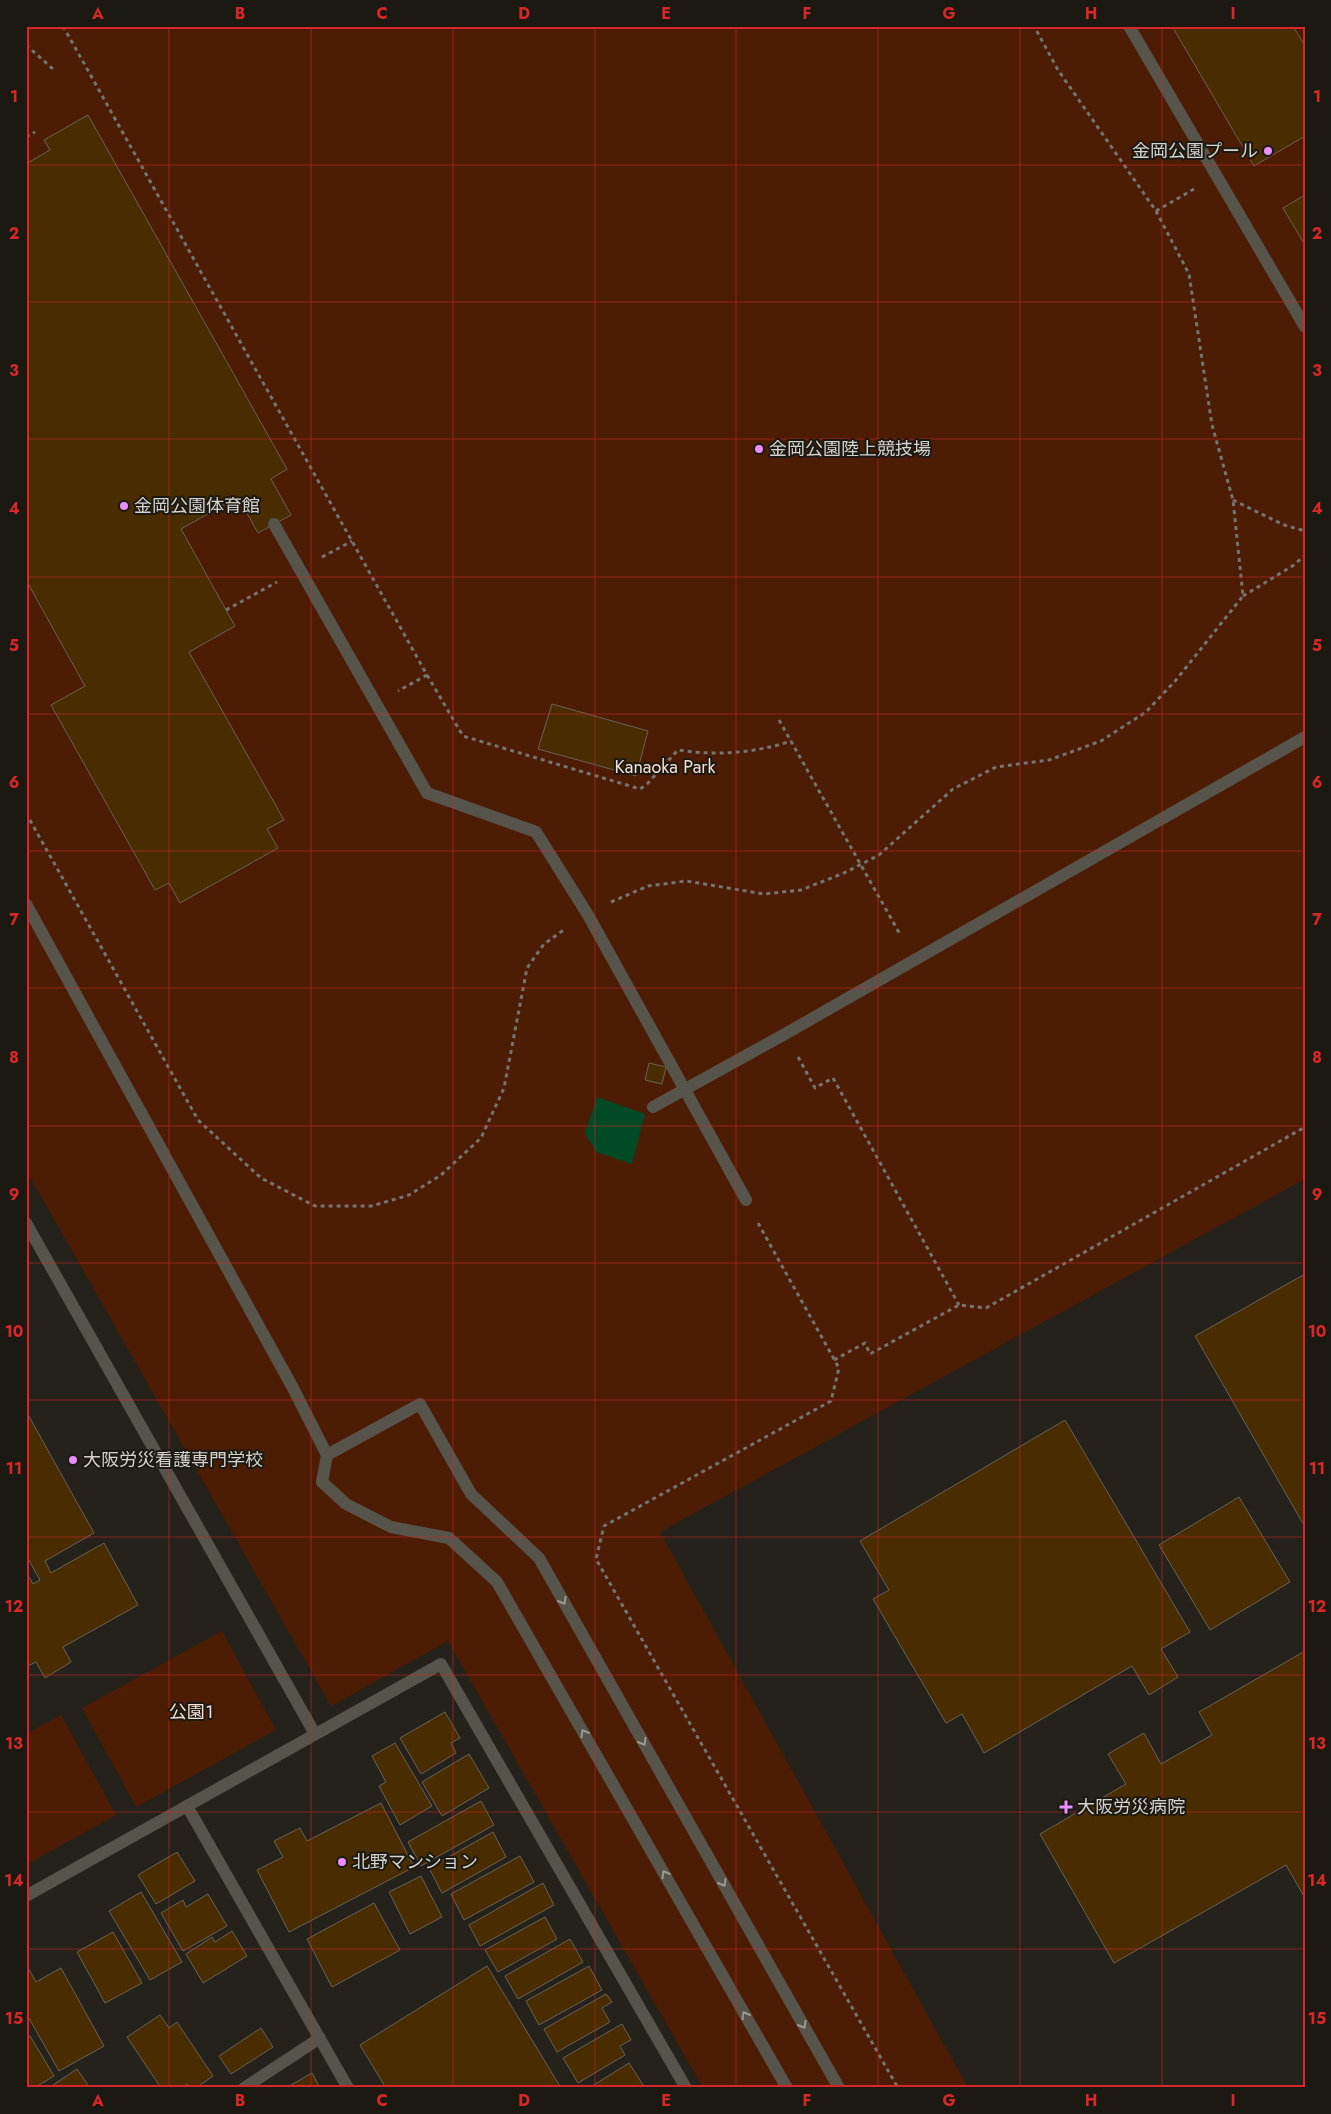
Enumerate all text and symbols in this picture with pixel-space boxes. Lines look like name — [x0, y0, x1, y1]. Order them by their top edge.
text: A — [91, 2, 104, 25]
text: B — [235, 2, 245, 25]
text: C — [376, 2, 388, 25]
text: D — [518, 2, 530, 25]
text: E — [661, 2, 671, 25]
text: F — [803, 2, 811, 25]
text: G — [942, 2, 956, 25]
text: H — [1085, 2, 1097, 25]
text: I — [1230, 2, 1236, 25]
text: 1 — [10, 85, 18, 108]
text: 1 — [1313, 85, 1321, 108]
place label: 金岡公園プール — [1132, 138, 1258, 164]
marker: 金岡公園プール — [1262, 145, 1274, 157]
text: 2 — [9, 222, 19, 245]
text: 2 — [1312, 222, 1322, 245]
text: 3 — [9, 359, 19, 382]
text: 3 — [1312, 359, 1322, 382]
place label: 金岡公園陸上競技場 — [769, 436, 931, 462]
marker: 金岡公園陸上競技場 — [753, 443, 765, 455]
place label: 金岡公園体育館 — [134, 493, 260, 519]
text: 4 — [8, 497, 20, 520]
text: 4 — [1311, 497, 1323, 520]
marker: 金岡公園体育館 — [118, 500, 130, 512]
text: 5 — [9, 634, 19, 657]
text: 5 — [1312, 634, 1322, 657]
park label: Kanaoka Park — [615, 754, 715, 780]
text: 6 — [9, 771, 19, 794]
text: 6 — [1312, 771, 1322, 794]
text: 7 — [9, 908, 19, 931]
text: 7 — [1312, 908, 1322, 931]
text: 8 — [9, 1046, 19, 1069]
text: 8 — [1312, 1046, 1322, 1069]
text: 9 — [9, 1183, 19, 1206]
text: 9 — [1312, 1183, 1322, 1206]
text: 10 — [5, 1320, 23, 1343]
text: 10 — [1308, 1320, 1326, 1343]
place label: 大阪労災看護専門学校 — [83, 1447, 263, 1473]
marker: 大阪労災看護専門学校 — [67, 1454, 79, 1466]
text: 11 — [6, 1457, 22, 1480]
text: 11 — [1309, 1457, 1325, 1480]
text: 12 — [5, 1595, 23, 1618]
one-way arrow — [556, 1595, 566, 1604]
text: 12 — [1308, 1595, 1326, 1618]
park label: 公園１ — [169, 1699, 215, 1725]
one-way arrow — [580, 1729, 590, 1738]
text: 13 — [5, 1732, 23, 1755]
text: 13 — [1308, 1732, 1326, 1755]
one-way arrow — [637, 1737, 647, 1746]
place label: 大阪労災病院 — [1077, 1794, 1185, 1820]
marker: 大阪労災病院 — [1059, 1800, 1073, 1814]
place label: 北野マンション — [352, 1849, 478, 1875]
marker: 北野マンション — [336, 1856, 348, 1868]
text: 14 — [4, 1869, 24, 1892]
text: 14 — [1307, 1869, 1327, 1892]
one-way arrow — [661, 1870, 671, 1879]
one-way arrow — [717, 1878, 727, 1887]
text: 15 — [5, 2007, 23, 2030]
text: 15 — [1308, 2007, 1326, 2030]
one-way arrow — [742, 2011, 752, 2020]
one-way arrow — [797, 2019, 807, 2028]
text: A — [91, 2089, 104, 2112]
text: B — [235, 2089, 245, 2112]
text: C — [376, 2089, 388, 2112]
text: D — [518, 2089, 530, 2112]
text: E — [661, 2089, 671, 2112]
text: F — [803, 2089, 811, 2112]
text: G — [942, 2089, 956, 2112]
text: H — [1085, 2089, 1097, 2112]
text: I — [1230, 2089, 1236, 2112]

